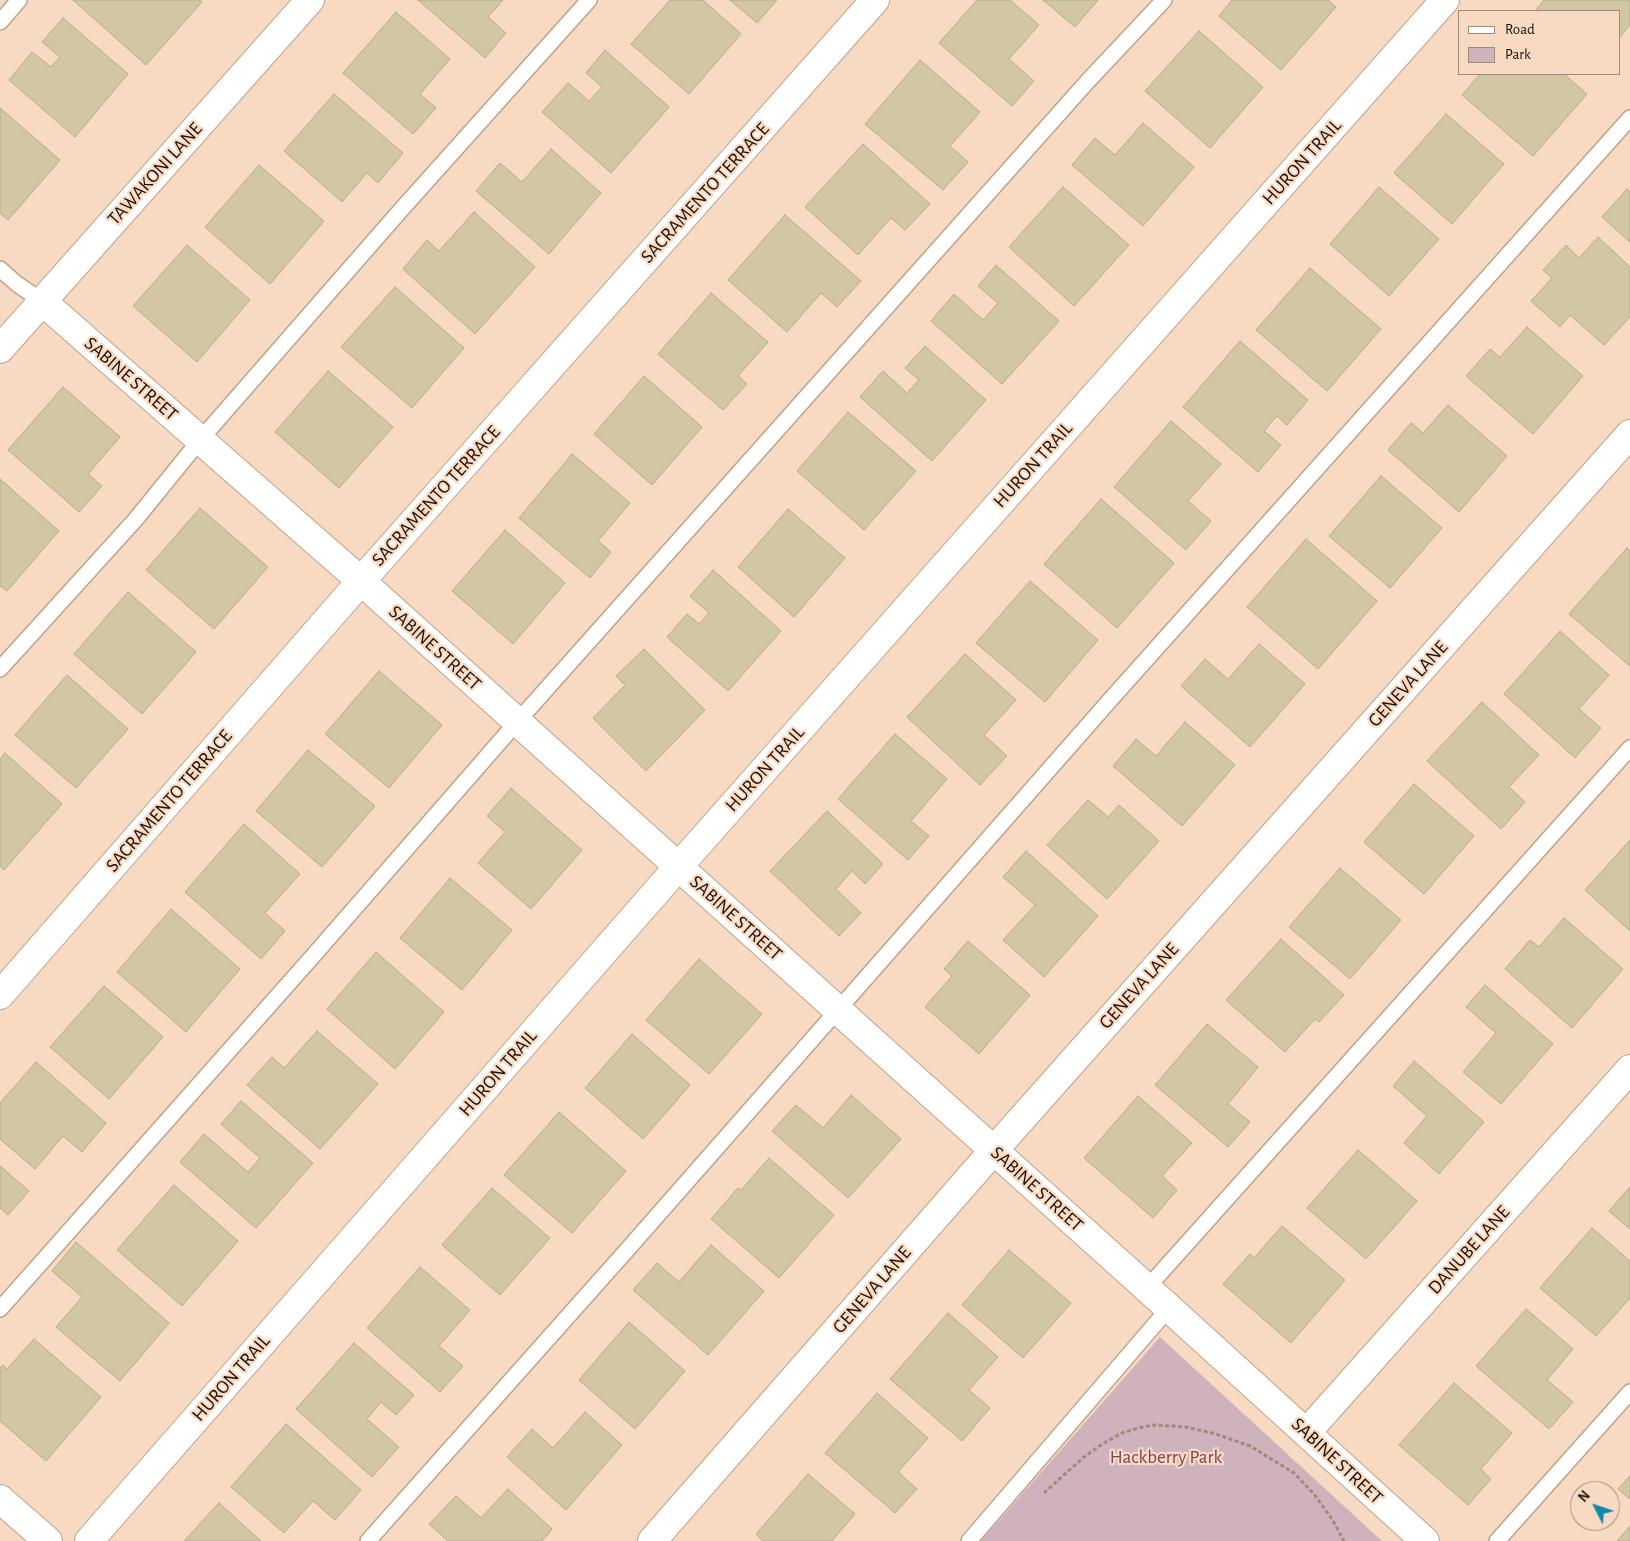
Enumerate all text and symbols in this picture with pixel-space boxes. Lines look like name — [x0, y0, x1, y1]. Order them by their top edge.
legend — [1458, 10, 1620, 75]
text: Road — [1505, 22, 1535, 37]
text: Park — [1505, 47, 1531, 62]
street label: HURON TRAIL — [1258, 115, 1346, 209]
street label: TAWAKONI LANE — [103, 118, 207, 230]
street label: SACRAMENTO TERRACE — [636, 118, 774, 268]
street label: SABINE STREET — [79, 332, 183, 426]
street label: HURON TRAIL — [989, 418, 1077, 512]
street label: SACRAMENTO TERRACE — [367, 421, 505, 571]
street label: SABINE STREET — [384, 600, 486, 696]
street label: GENEVA LANE — [1363, 636, 1453, 732]
street label: HURON TRAIL — [721, 722, 809, 816]
street label: SACRAMENTO TERRACE — [101, 725, 237, 877]
street label: SABINE STREET — [685, 870, 787, 966]
street label: GENEVA LANE — [1094, 938, 1184, 1034]
street label: HURON TRAIL — [454, 1025, 542, 1121]
street label: SABINE STREET — [986, 1141, 1088, 1237]
street label: DANUBE LANE — [1423, 1201, 1515, 1299]
street label: GENEVA LANE — [828, 1242, 916, 1338]
street label: HURON TRAIL — [187, 1330, 275, 1426]
street label: SABINE STREET — [1287, 1413, 1387, 1509]
park label: Hackberry Park — [1110, 1446, 1222, 1468]
north arrow — [1570, 1481, 1620, 1531]
text: N — [1576, 1489, 1593, 1505]

